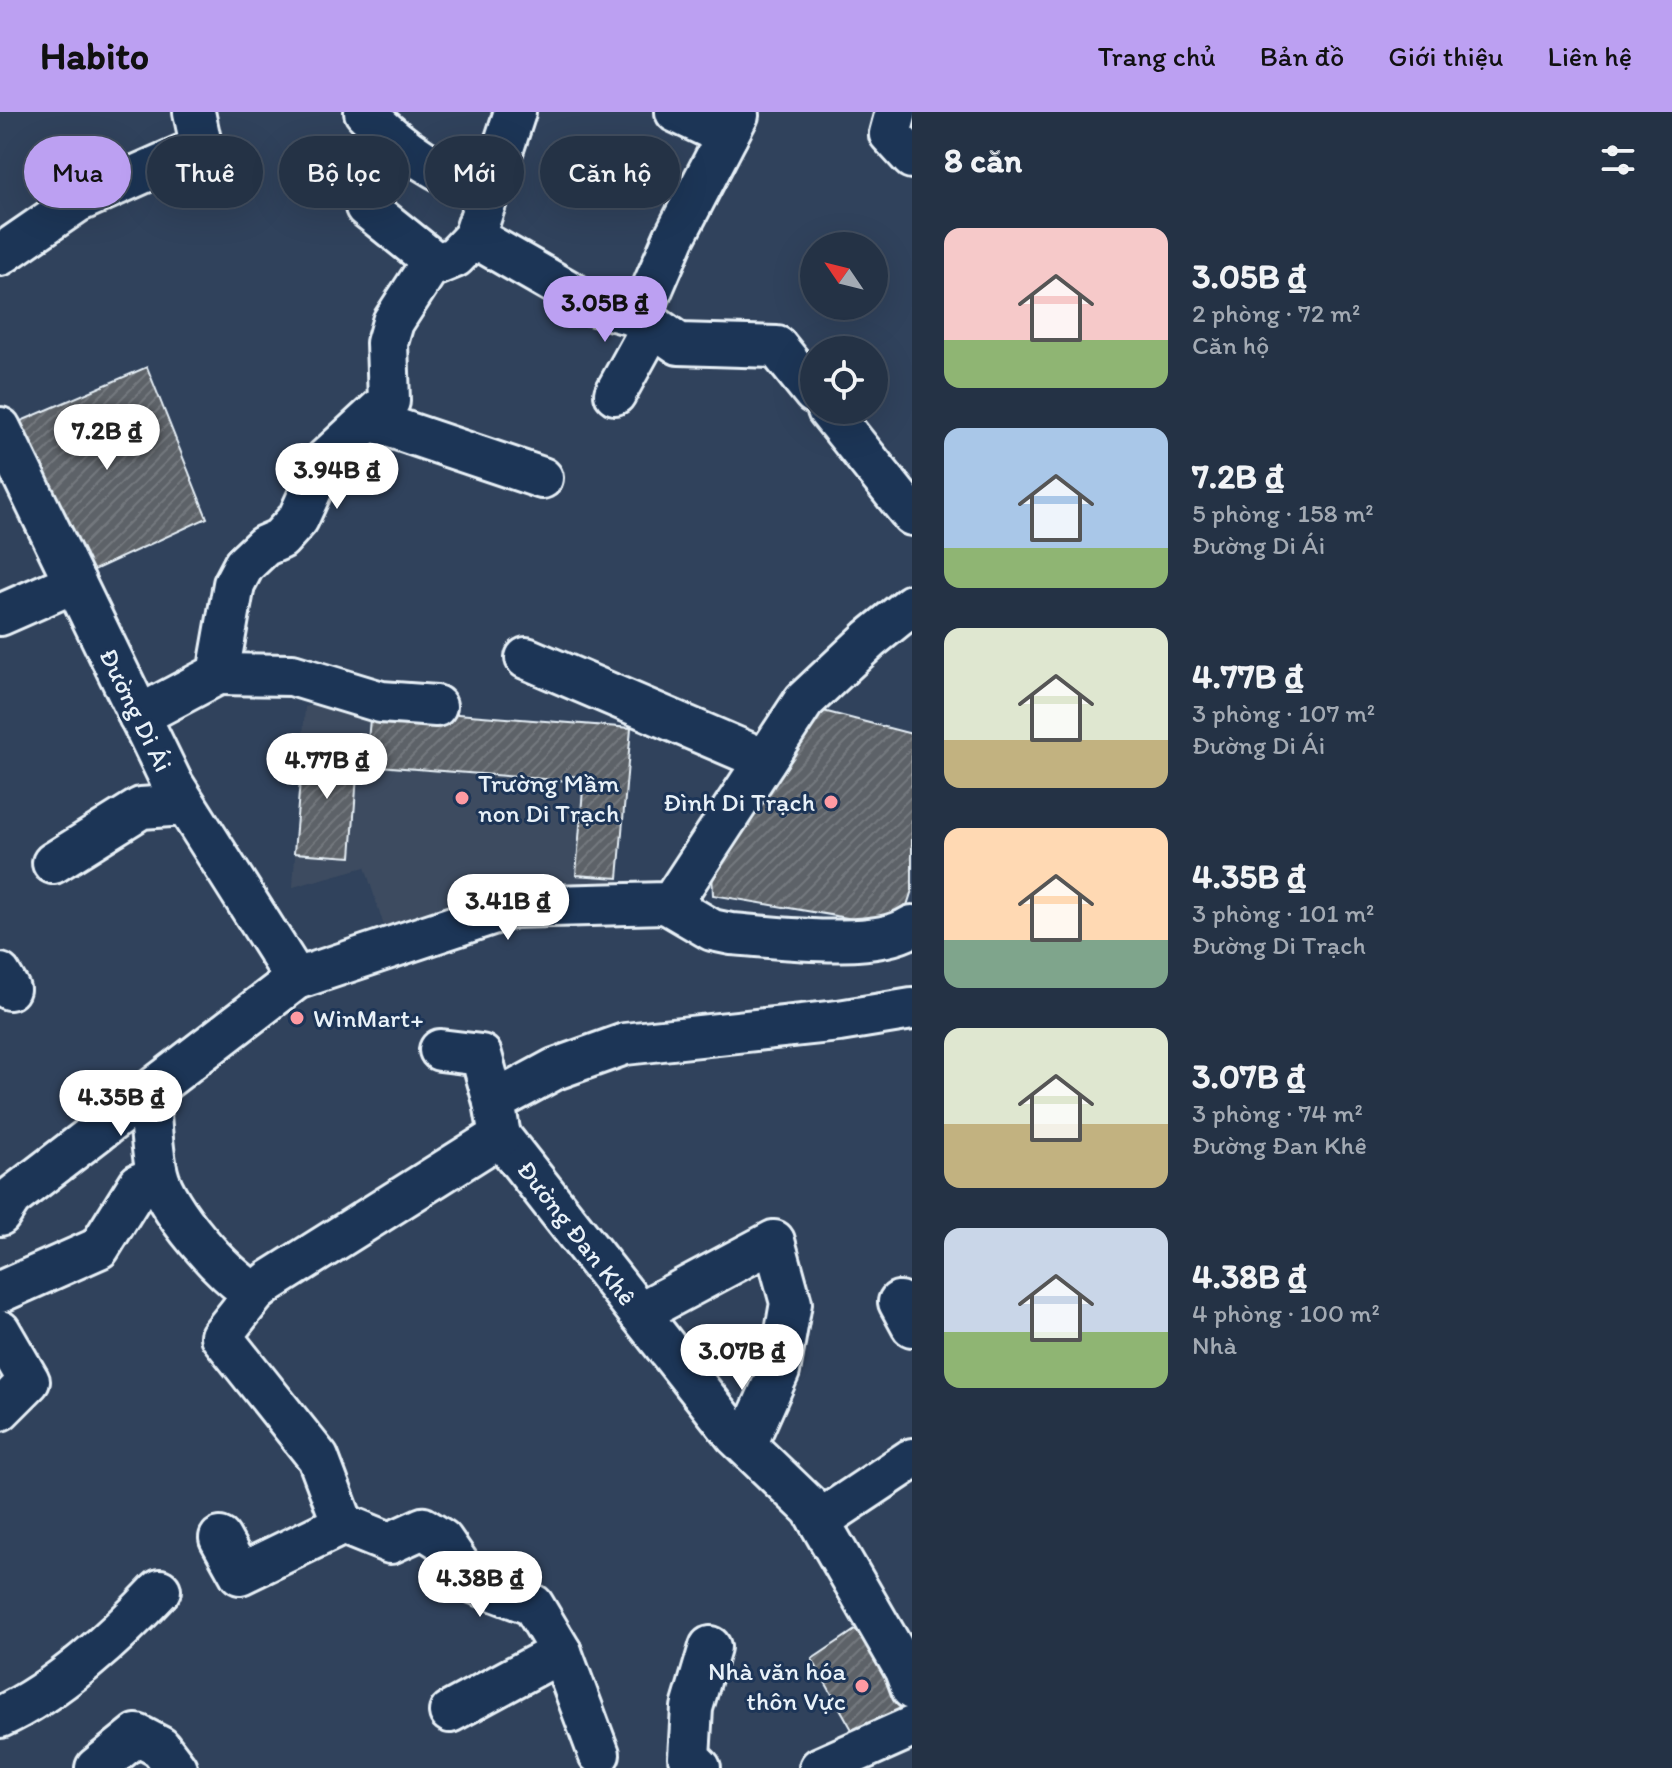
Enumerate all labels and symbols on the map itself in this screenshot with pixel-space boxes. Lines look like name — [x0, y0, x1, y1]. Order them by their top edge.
north arrow — [800, 232, 888, 320]
pin: 3.05B ₫ — [531, 276, 679, 344]
pin: 7.2B ₫ — [42, 404, 172, 472]
pin: 3.94B ₫ — [263, 443, 411, 511]
street label: Đường Di Ái — [92, 643, 180, 777]
pin: 4.77B ₫ — [253, 733, 401, 801]
place label: Trường Mầm non Di Trạch — [478, 767, 619, 829]
place label: Đình Di Trạch — [663, 786, 815, 818]
marker: Trường Mầm non Di Trạch — [453, 789, 471, 807]
marker: Đình Di Trạch — [822, 793, 840, 811]
pin: 3.41B ₫ — [434, 874, 582, 942]
place label: WinMart+ — [313, 1002, 424, 1034]
marker: WinMart+ — [288, 1009, 306, 1027]
pin: 4.35B ₫ — [47, 1070, 195, 1138]
street label: Đường Đan Khê — [511, 1154, 643, 1312]
pin: 3.07B ₫ — [668, 1324, 816, 1392]
pin: 4.38B ₫ — [406, 1551, 554, 1619]
place label: Nhà văn hóa thôn Vực — [708, 1655, 846, 1717]
marker: Nhà văn hóa thôn Vực — [853, 1677, 871, 1695]

